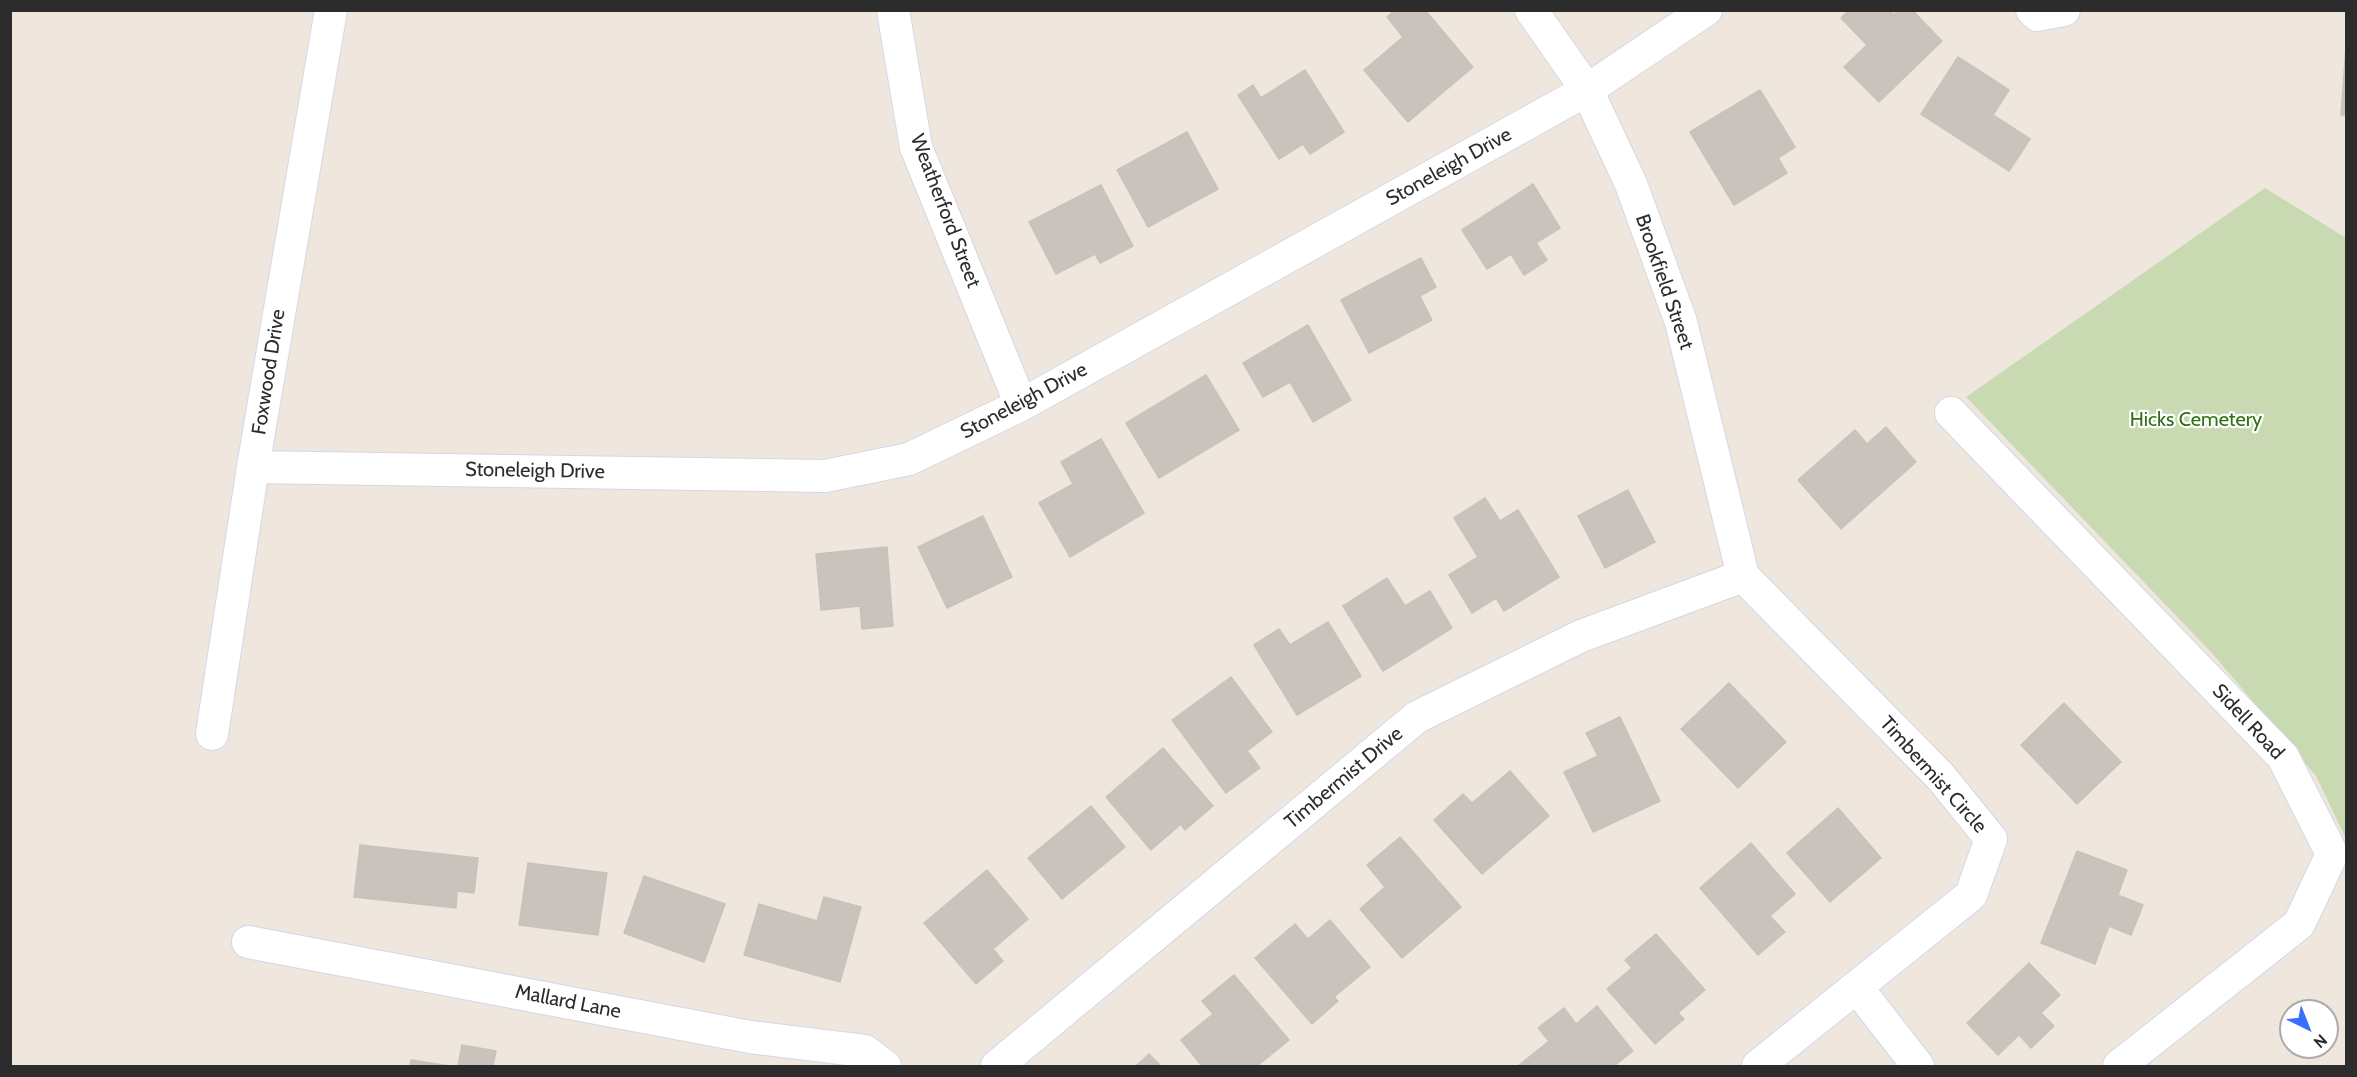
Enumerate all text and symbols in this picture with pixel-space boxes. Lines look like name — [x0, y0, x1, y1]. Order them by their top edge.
street label: Stoneleigh Drive — [1382, 123, 1516, 211]
street label: Weatherford Street — [905, 131, 985, 291]
street label: Brookfield Street — [1630, 211, 1698, 353]
street label: Foxwood Drive — [247, 308, 291, 436]
street label: Stoneleigh Drive — [957, 358, 1091, 444]
park label: Hicks Cemetery — [2130, 408, 2262, 432]
street label: Stoneleigh Drive — [465, 458, 605, 484]
street label: Sidell Road — [2207, 679, 2289, 765]
street label: Timbermist Circle — [1874, 712, 1992, 838]
street label: Timbermist Drive — [1280, 722, 1408, 834]
street label: Mallard Lane — [513, 980, 623, 1024]
north arrow — [2279, 999, 2339, 1059]
text: N — [2310, 1030, 2331, 1052]

